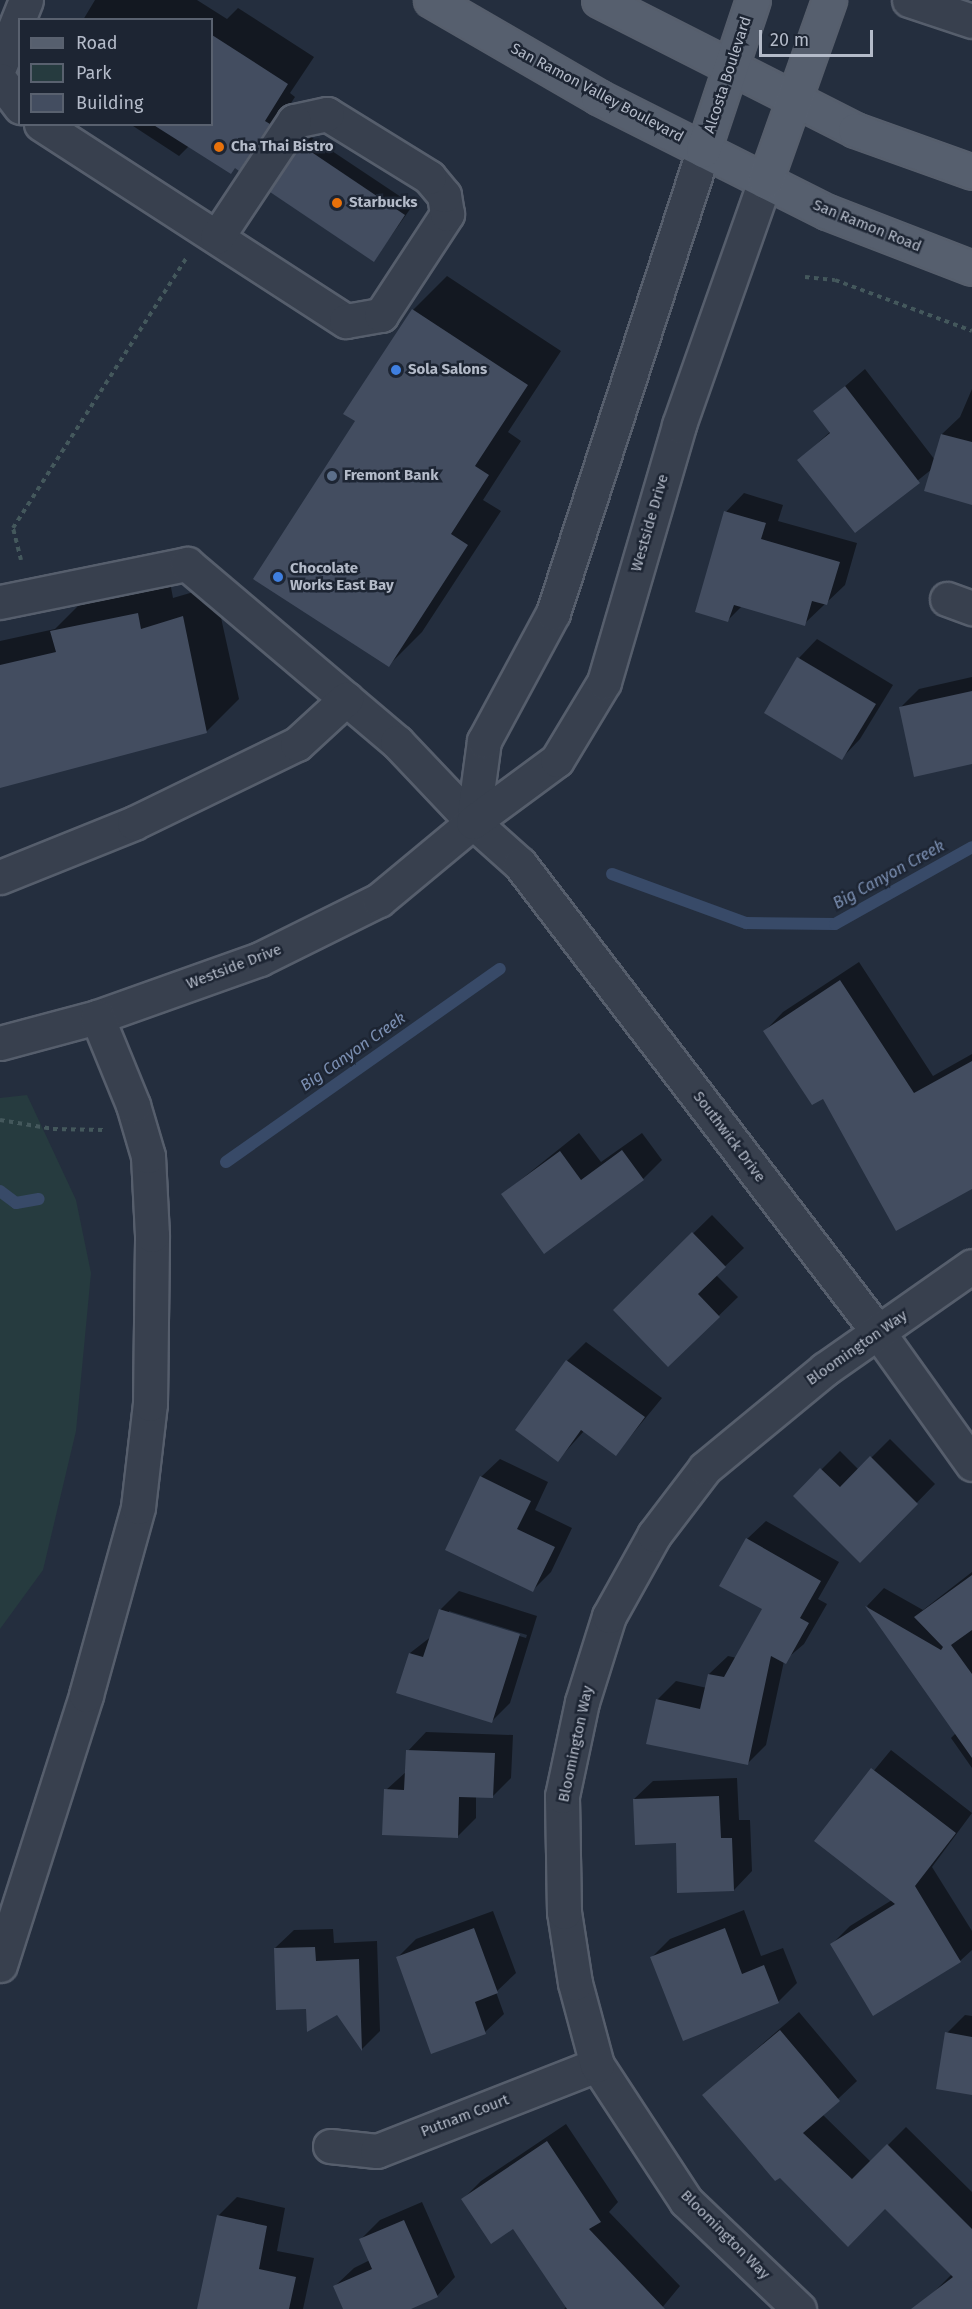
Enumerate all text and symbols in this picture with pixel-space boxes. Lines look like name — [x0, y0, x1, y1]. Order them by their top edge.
street label: Alcosta Boulevard — [701, 14, 755, 136]
legend — [18, 18, 213, 126]
scale bar — [762, 18, 876, 56]
text: 20 m — [770, 29, 809, 51]
text: Road — [76, 32, 118, 54]
street label: San Ramon Valley Boulevard — [508, 40, 686, 146]
text: Park — [76, 62, 111, 84]
text: Building — [76, 92, 143, 114]
place label: Cha Thai Bistro — [231, 138, 334, 156]
marker: Cha Thai Bistro — [212, 140, 226, 154]
place label: Starbucks — [349, 194, 418, 212]
marker: Starbucks — [330, 196, 344, 210]
street label: San Ramon Road — [810, 196, 924, 256]
place label: Sola Salons — [408, 361, 487, 379]
marker: Sola Salons — [389, 363, 403, 377]
place label: Fremont Bank — [344, 467, 438, 485]
marker: Fremont Bank — [325, 469, 339, 483]
street label: Westside Drive — [628, 472, 672, 574]
place label: Chocolate Works East Bay — [290, 559, 394, 594]
marker: Chocolate Works East Bay — [271, 570, 285, 584]
water label: Big Canyon Creek — [830, 837, 948, 913]
street label: Westside Drive — [184, 941, 284, 993]
water label: Big Canyon Creek — [297, 1009, 409, 1095]
street label: Southwick Drive — [689, 1088, 769, 1186]
street label: Bloomington Way — [803, 1307, 911, 1389]
street label: Bloomington Way — [555, 1684, 597, 1804]
street label: Putnam Court — [418, 2091, 512, 2141]
street label: Bloomington Way — [677, 2187, 773, 2283]

